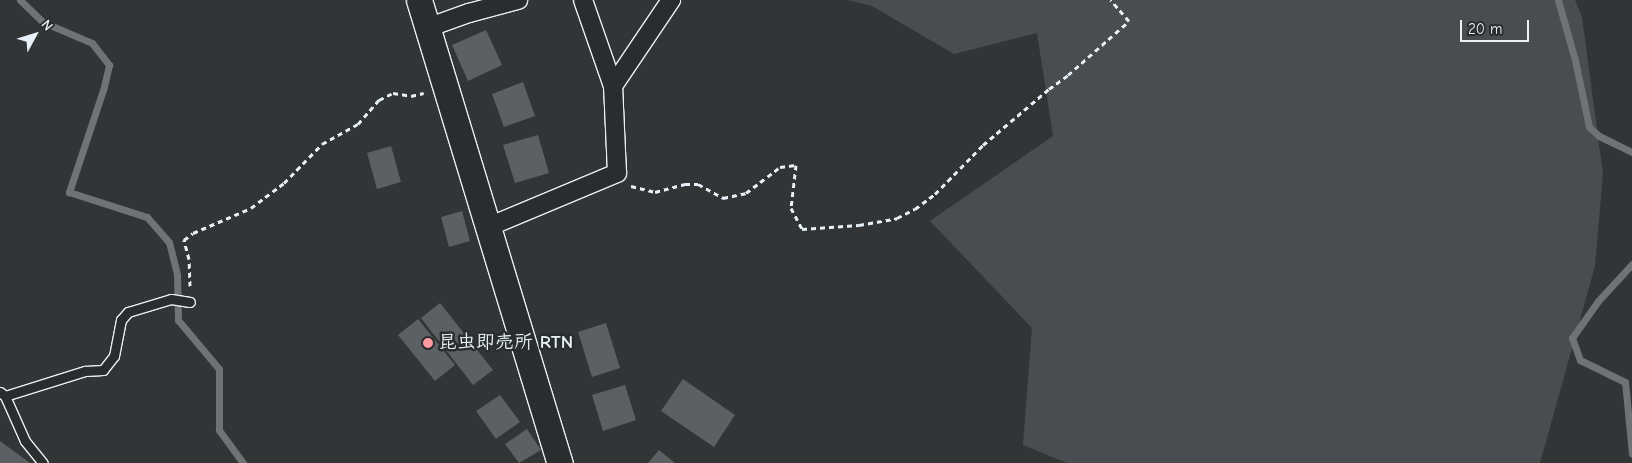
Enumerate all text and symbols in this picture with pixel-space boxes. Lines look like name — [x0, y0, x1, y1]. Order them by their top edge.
north arrow — [10, 10, 60, 60]
scale bar — [1462, 10, 1531, 42]
text: N — [38, 16, 57, 34]
text: 20 m — [1468, 20, 1502, 38]
place label: 昆虫即売所 RTN — [438, 332, 573, 354]
marker: 昆虫即売所 RTN — [422, 337, 434, 349]

